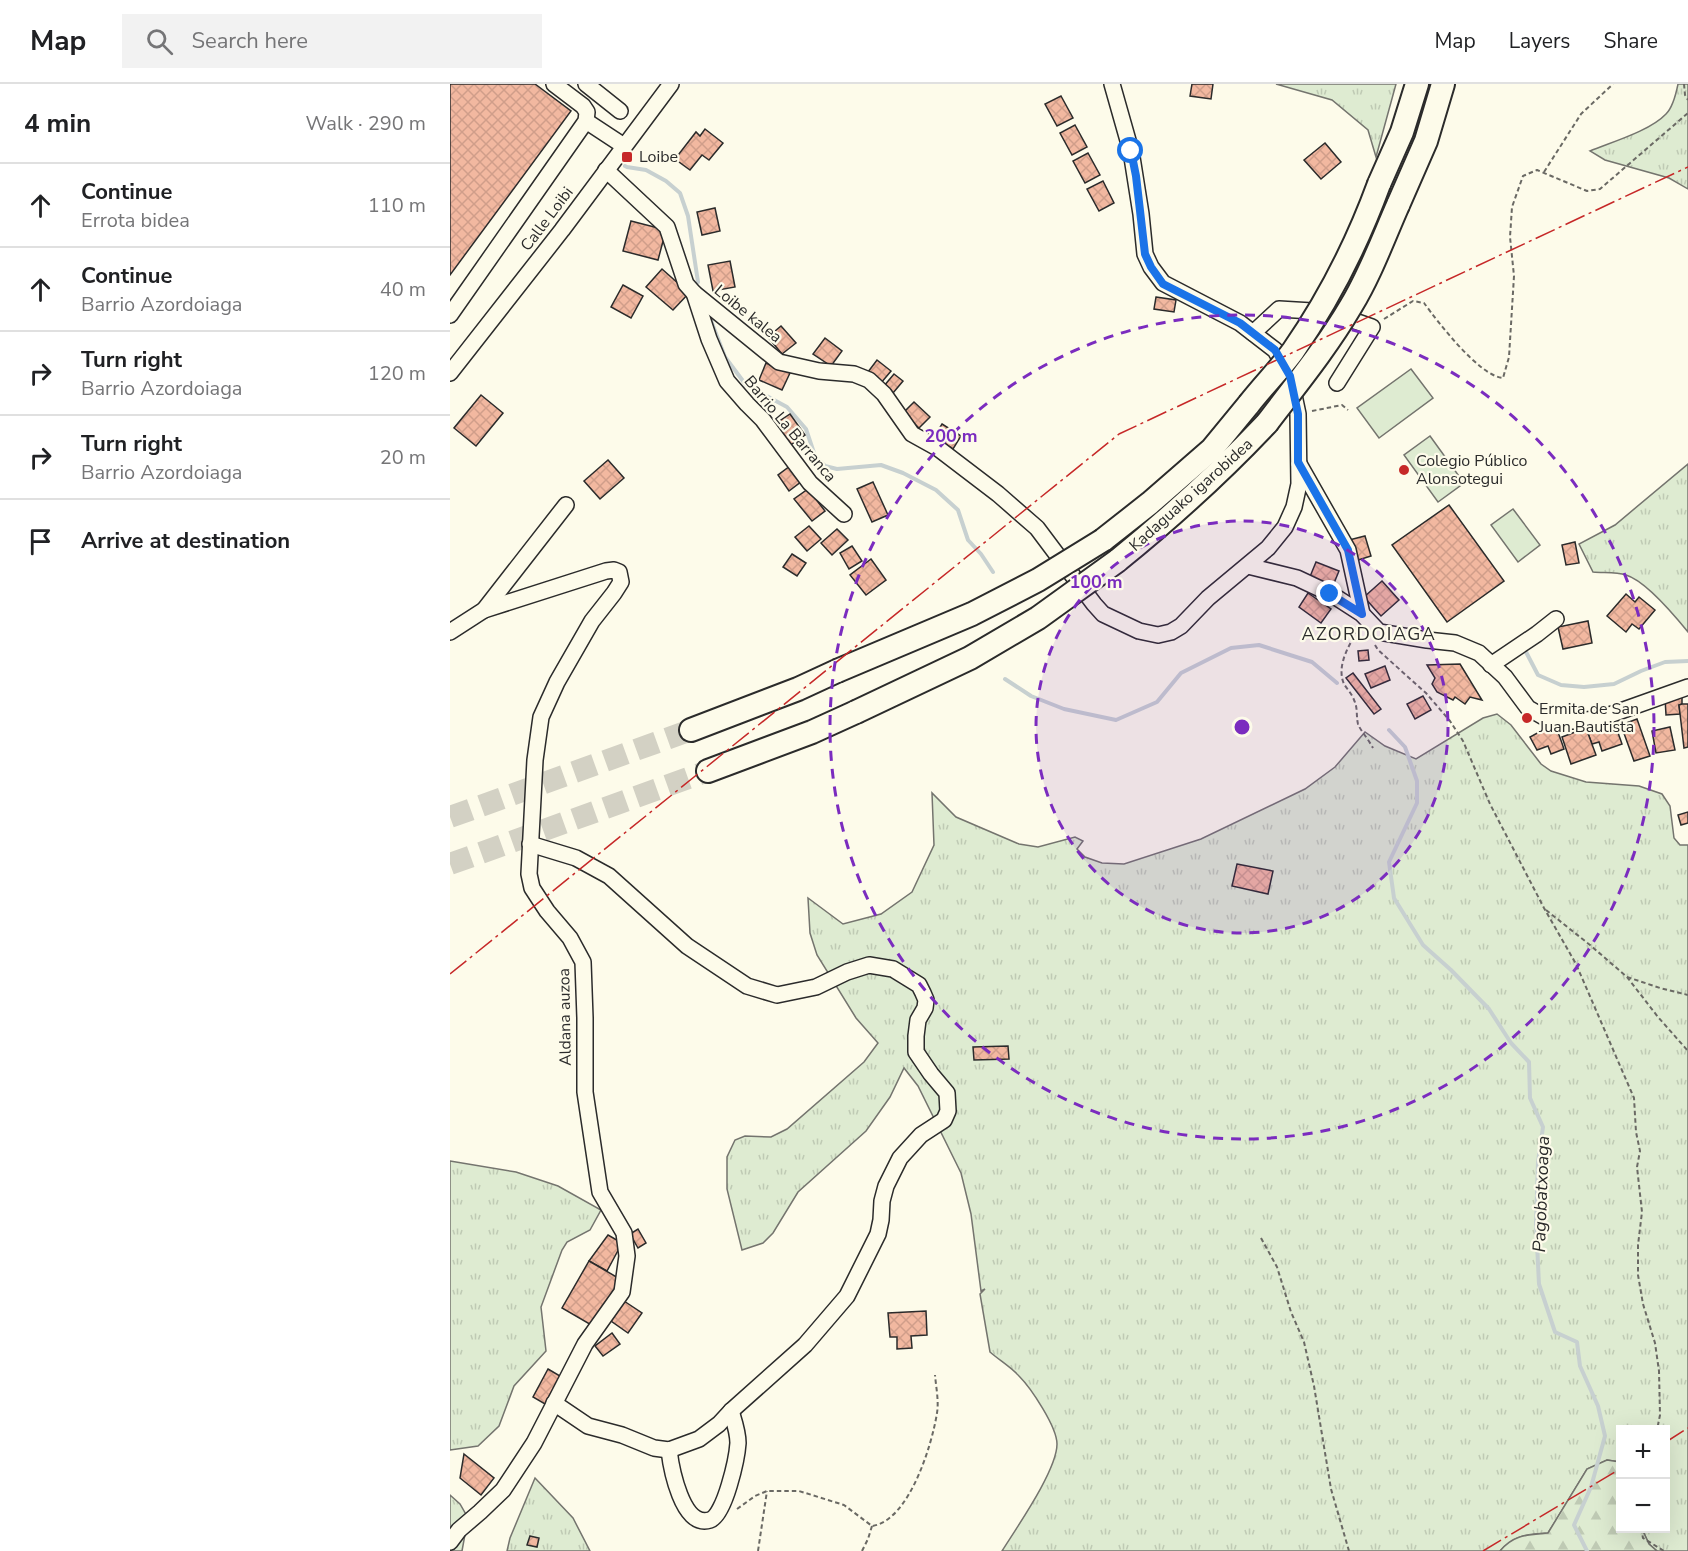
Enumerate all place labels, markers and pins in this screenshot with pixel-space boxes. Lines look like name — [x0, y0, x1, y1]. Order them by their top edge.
place label: Loibe — [639, 146, 678, 168]
marker: Loibe — [620, 150, 634, 164]
place label: Colegio Público Alonsotegui — [1416, 450, 1527, 490]
marker: Colegio Público Alonsotegui — [1397, 463, 1411, 477]
place label: Ermita de San Juan Bautista — [1538, 698, 1639, 738]
marker: Ermita de San Juan Bautista — [1520, 711, 1534, 725]
centre of rings — [1232, 717, 1252, 737]

